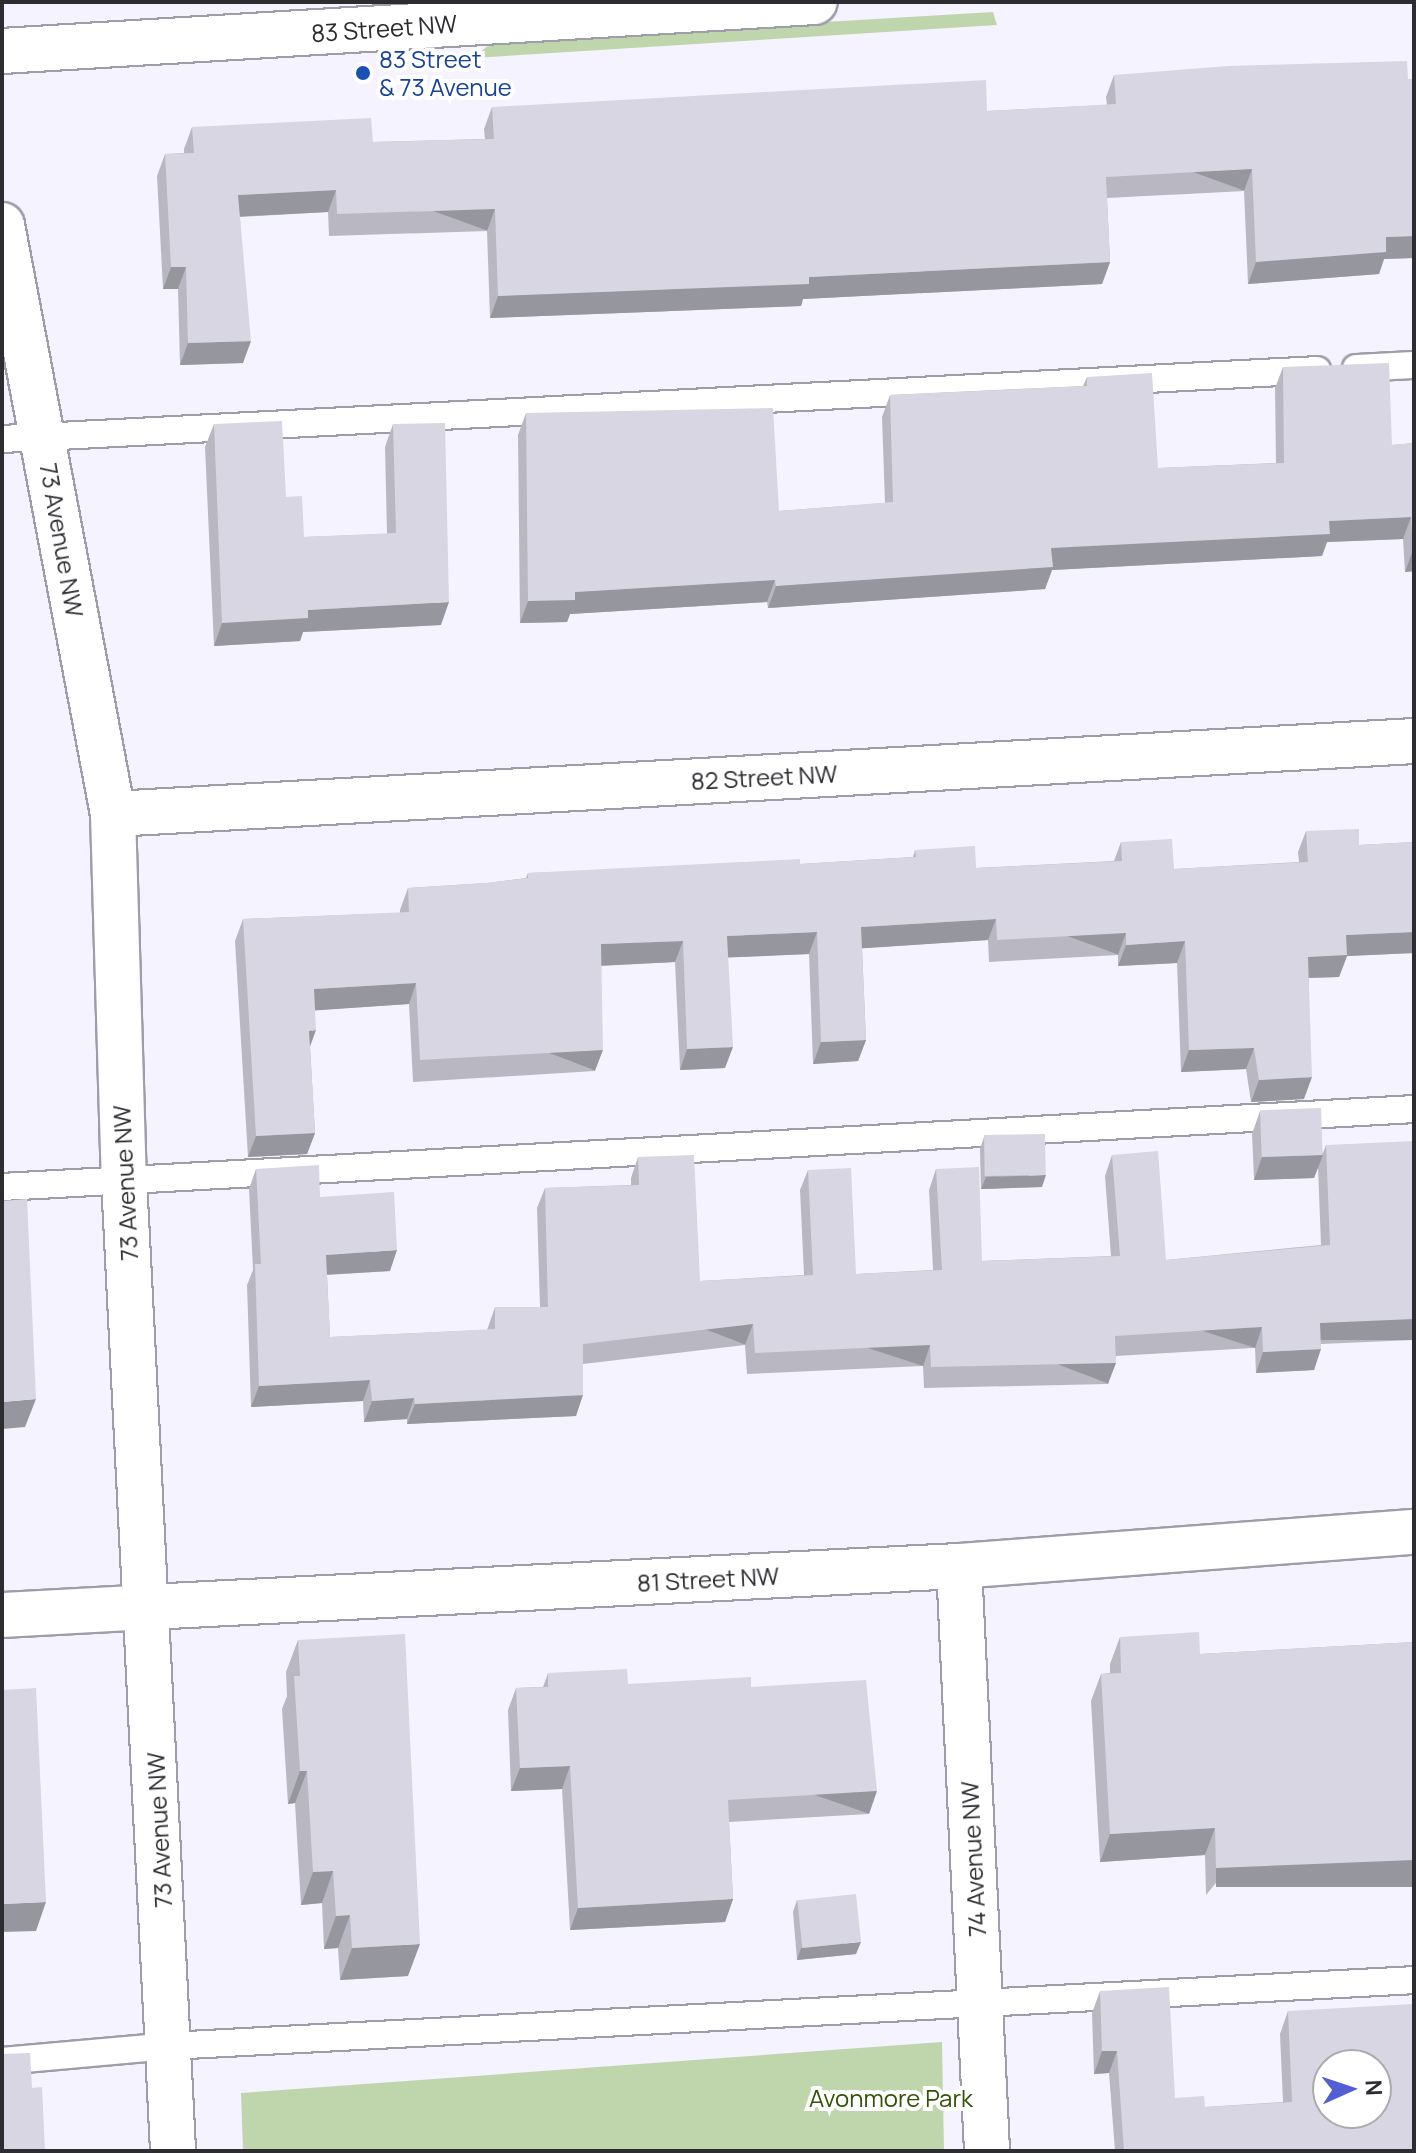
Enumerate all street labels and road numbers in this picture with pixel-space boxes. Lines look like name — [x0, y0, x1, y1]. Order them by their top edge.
street label: 83 Street NW — [310, 9, 458, 47]
street label: 73 Avenue NW — [34, 461, 90, 619]
street label: 82 Street NW — [690, 759, 838, 795]
street label: 73 Avenue NW — [107, 1104, 143, 1262]
street label: 81 Street NW — [636, 1561, 780, 1597]
street label: 73 Avenue NW — [141, 1751, 177, 1909]
street label: 74 Avenue NW — [955, 1780, 991, 1938]

